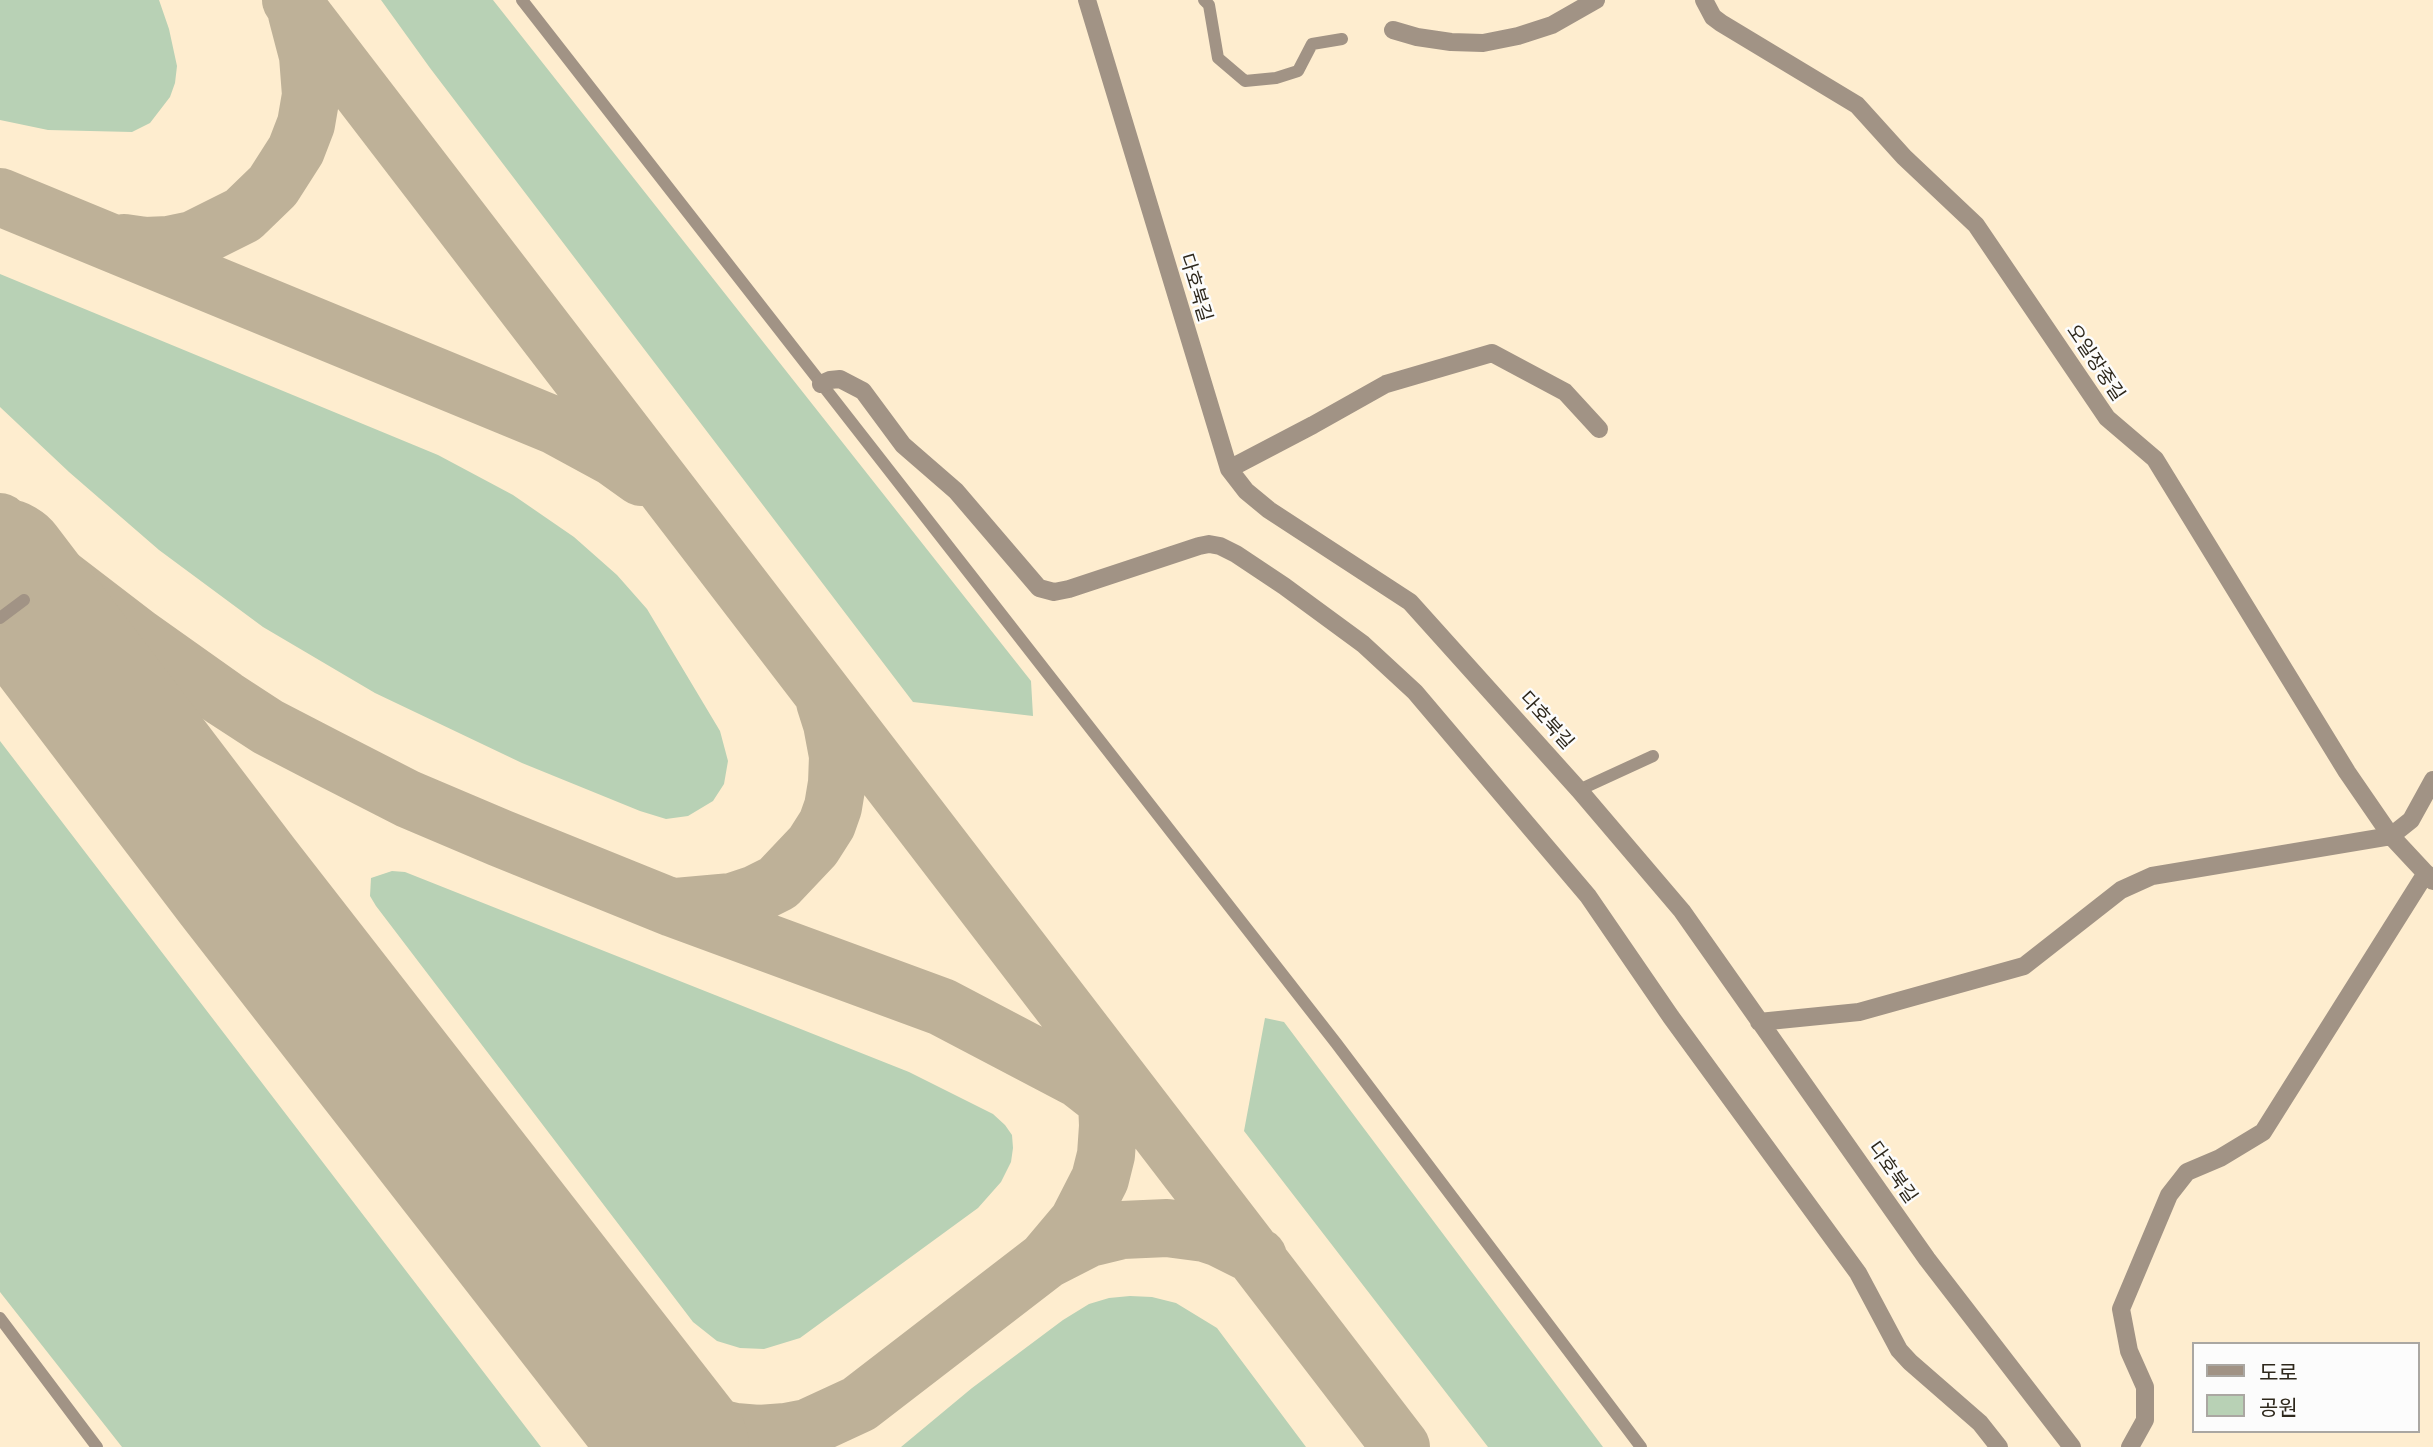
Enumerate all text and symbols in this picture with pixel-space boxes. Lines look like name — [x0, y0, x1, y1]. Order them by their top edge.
street label: 다호북길 — [1174, 251, 1216, 325]
street label: 오일장중길 — [2061, 320, 2129, 406]
street label: 다호북길 — [1514, 687, 1578, 755]
street label: 다호북길 — [1863, 1138, 1921, 1208]
legend — [2192, 1342, 2419, 1433]
text: 도로 — [2259, 1361, 2298, 1384]
text: 공원 — [2259, 1396, 2298, 1419]

